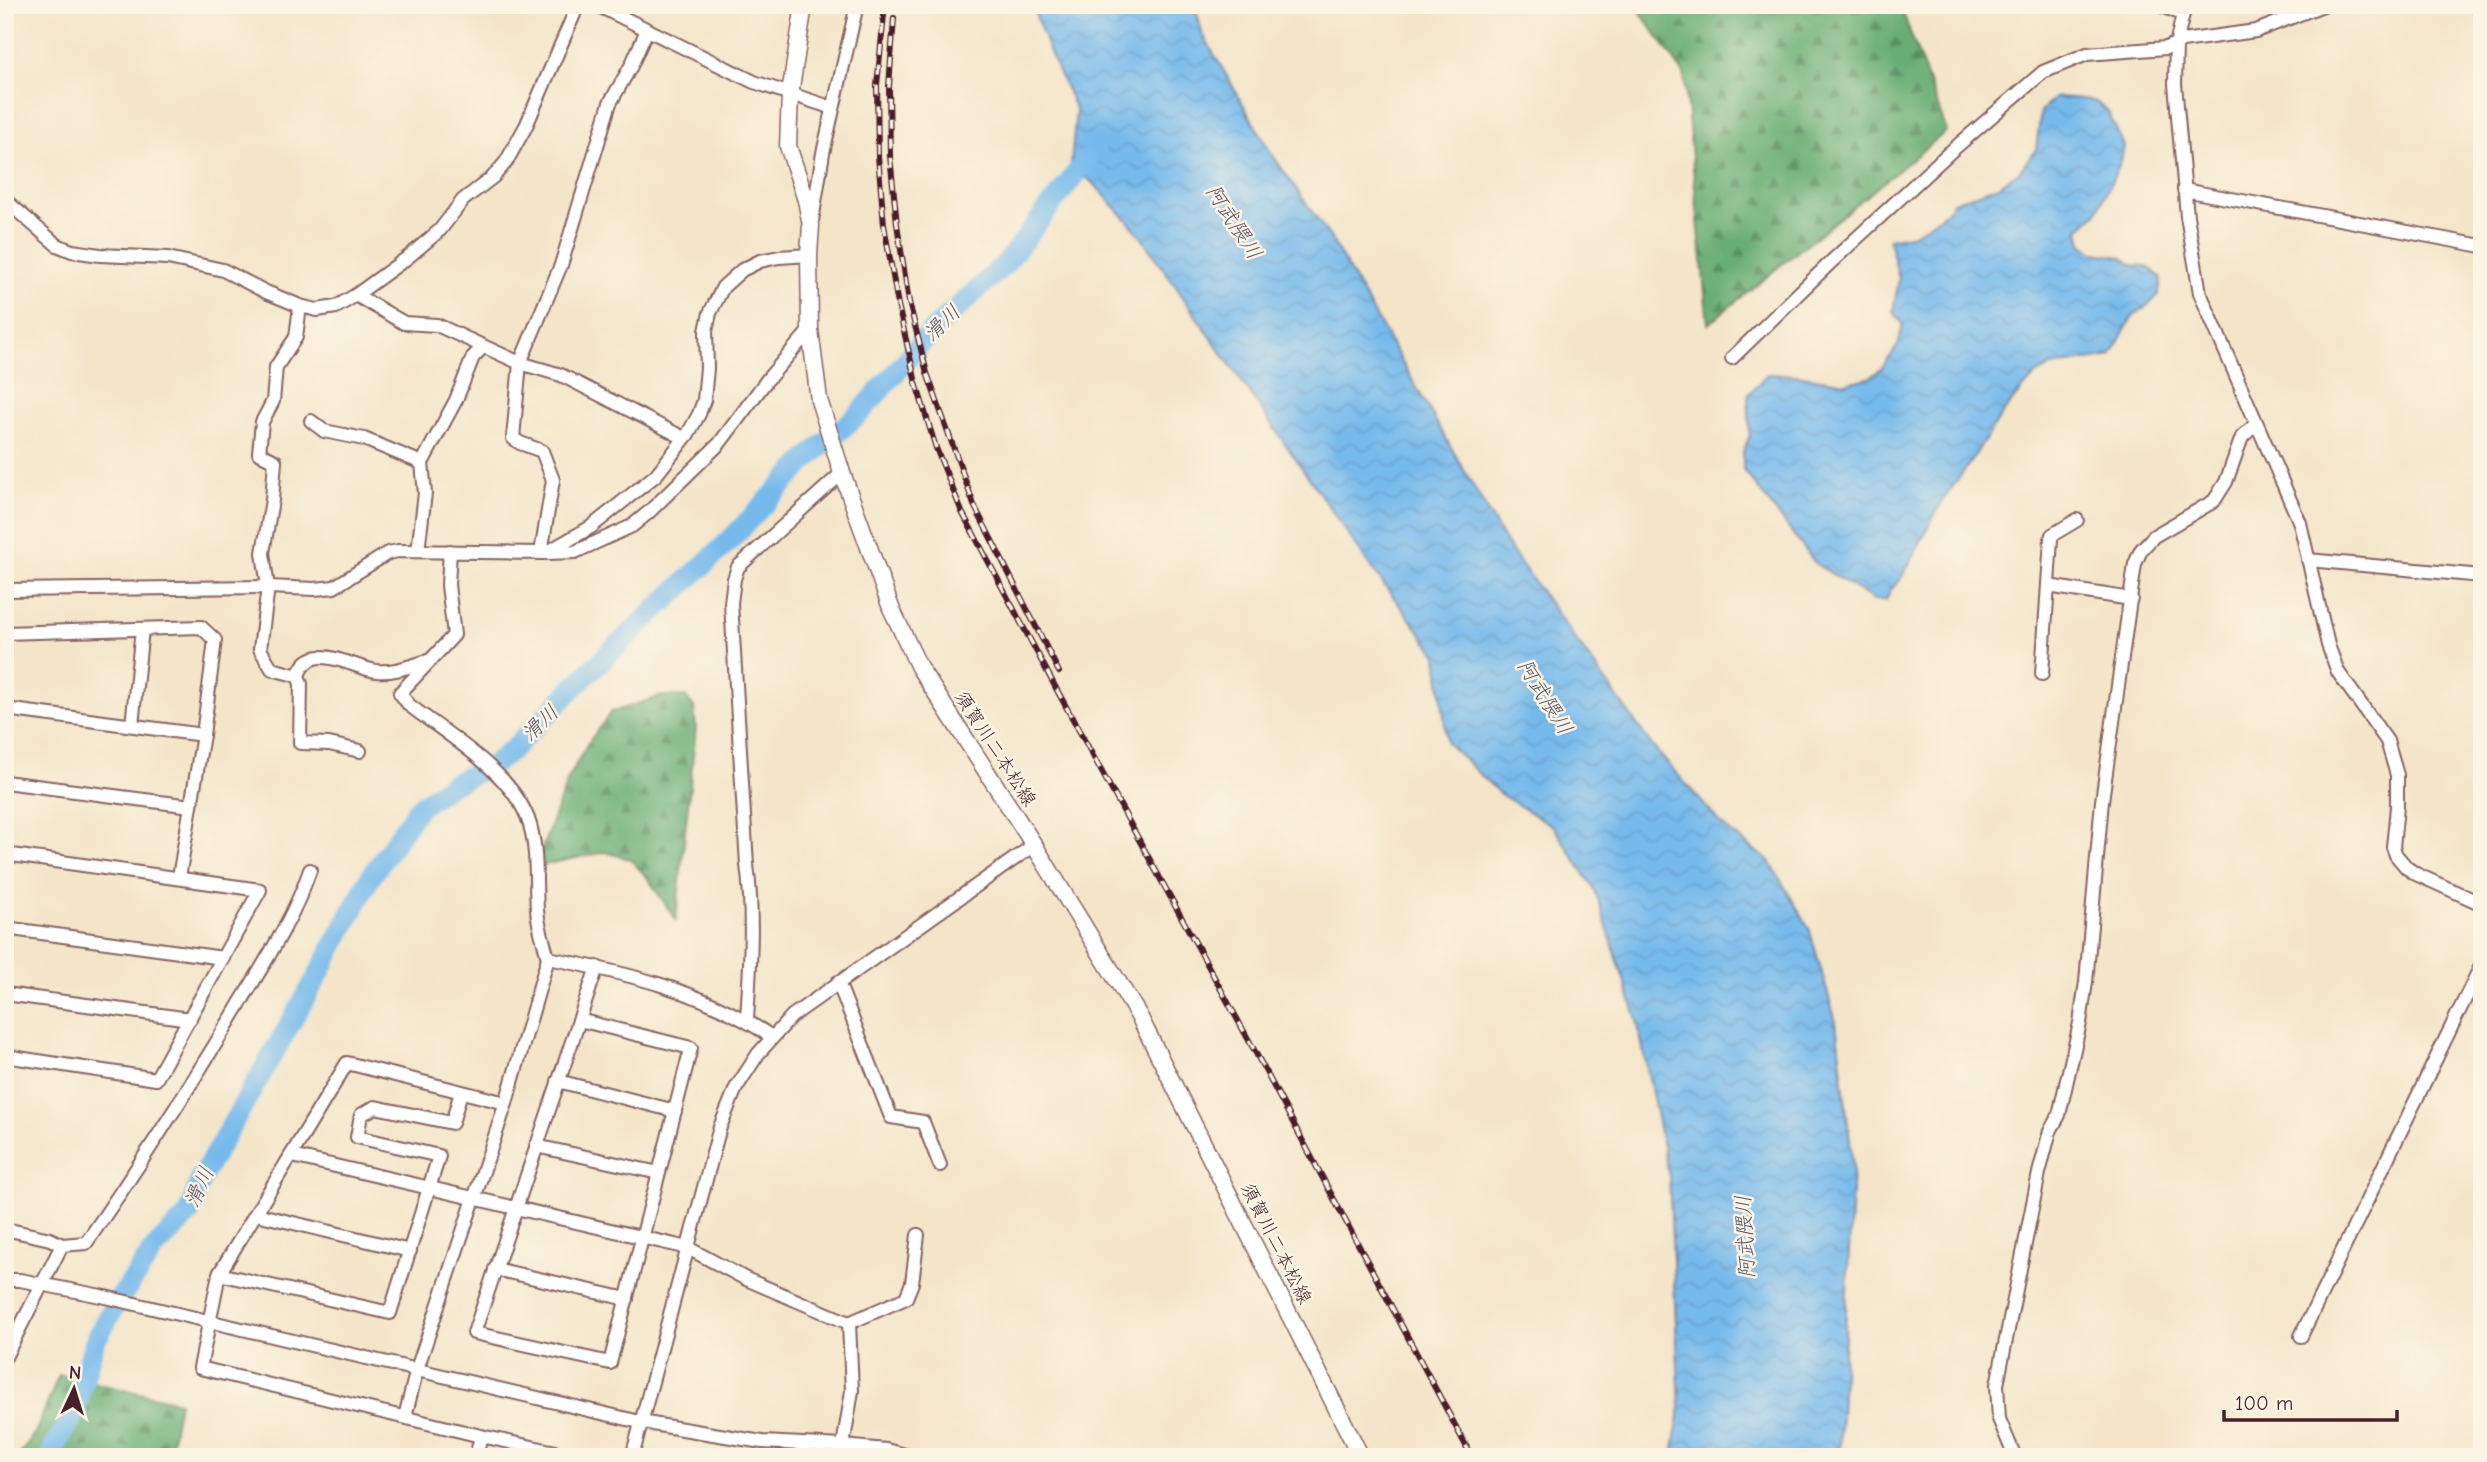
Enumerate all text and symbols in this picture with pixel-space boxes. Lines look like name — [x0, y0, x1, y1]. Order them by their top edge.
water label: 阿武隈川 — [1201, 180, 1267, 264]
water label: 滑川 — [919, 300, 965, 346]
water label: 阿武隈川 — [1513, 655, 1577, 739]
street label: 須賀川二本松線 — [950, 687, 1041, 810]
water label: 滑川 — [517, 700, 563, 746]
water label: 滑川 — [179, 1163, 219, 1211]
street label: 須賀川二本松線 — [1236, 1179, 1316, 1308]
water label: 阿武隈川 — [1731, 1194, 1759, 1280]
north arrow — [38, 1354, 108, 1424]
text: N — [68, 1362, 82, 1384]
scale bar — [2224, 1378, 2398, 1422]
text: 100 m — [2235, 1391, 2293, 1415]

